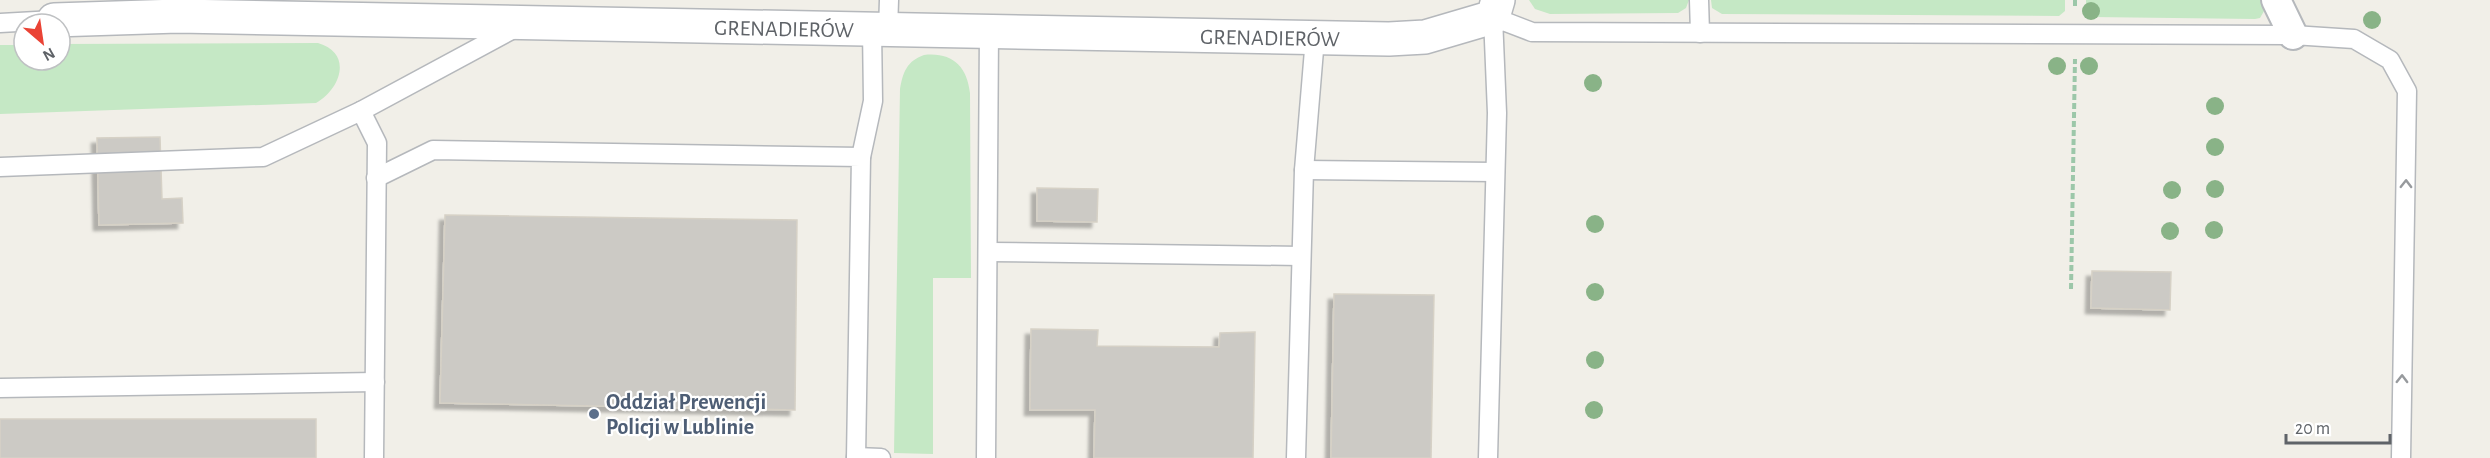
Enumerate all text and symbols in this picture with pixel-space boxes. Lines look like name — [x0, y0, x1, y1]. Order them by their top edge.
north arrow — [12, 12, 72, 72]
street label: GRENADIERÓW — [714, 16, 854, 41]
street label: GRENADIERÓW — [1200, 25, 1340, 50]
text: N — [40, 45, 58, 64]
one-way arrow — [2400, 179, 2412, 188]
one-way arrow — [2396, 374, 2409, 383]
place label: Oddział Prewencji Policji w Lublinie — [606, 391, 766, 439]
marker: Oddział Prewencji Policji w Lublinie — [587, 407, 601, 421]
scale bar — [2286, 407, 2390, 445]
text: 20 m — [2295, 420, 2330, 438]

